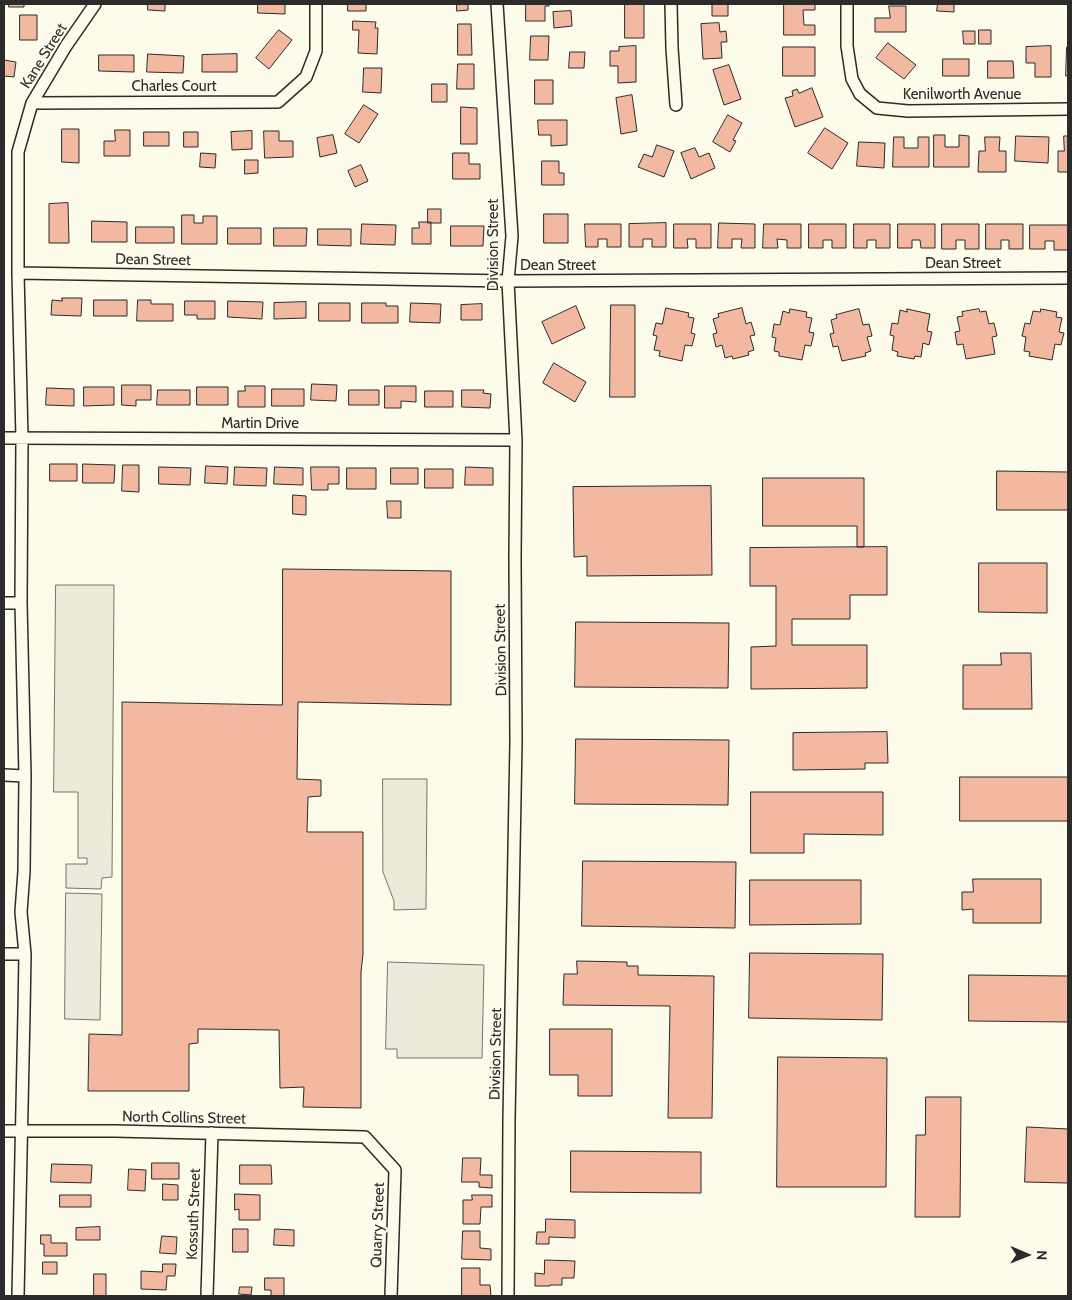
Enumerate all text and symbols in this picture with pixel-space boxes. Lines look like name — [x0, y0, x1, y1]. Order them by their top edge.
street label: Kane Street — [17, 20, 71, 92]
street label: Charles Court — [132, 78, 216, 96]
street label: Kenilworth Avenue — [903, 86, 1021, 104]
street label: Division Street — [485, 199, 503, 291]
street label: Dean Street — [115, 250, 191, 270]
street label: Dean Street — [925, 255, 1001, 273]
street label: Dean Street — [520, 257, 596, 275]
street label: Martin Drive — [221, 415, 299, 433]
street label: Division Street — [491, 604, 511, 696]
street label: Division Street — [486, 1008, 506, 1100]
street label: North Collins Street — [122, 1108, 246, 1128]
street label: Kossuth Street — [183, 1168, 205, 1260]
street label: Quarry Street — [368, 1182, 388, 1268]
north arrow — [1002, 1230, 1052, 1280]
text: N — [1033, 1250, 1051, 1260]

